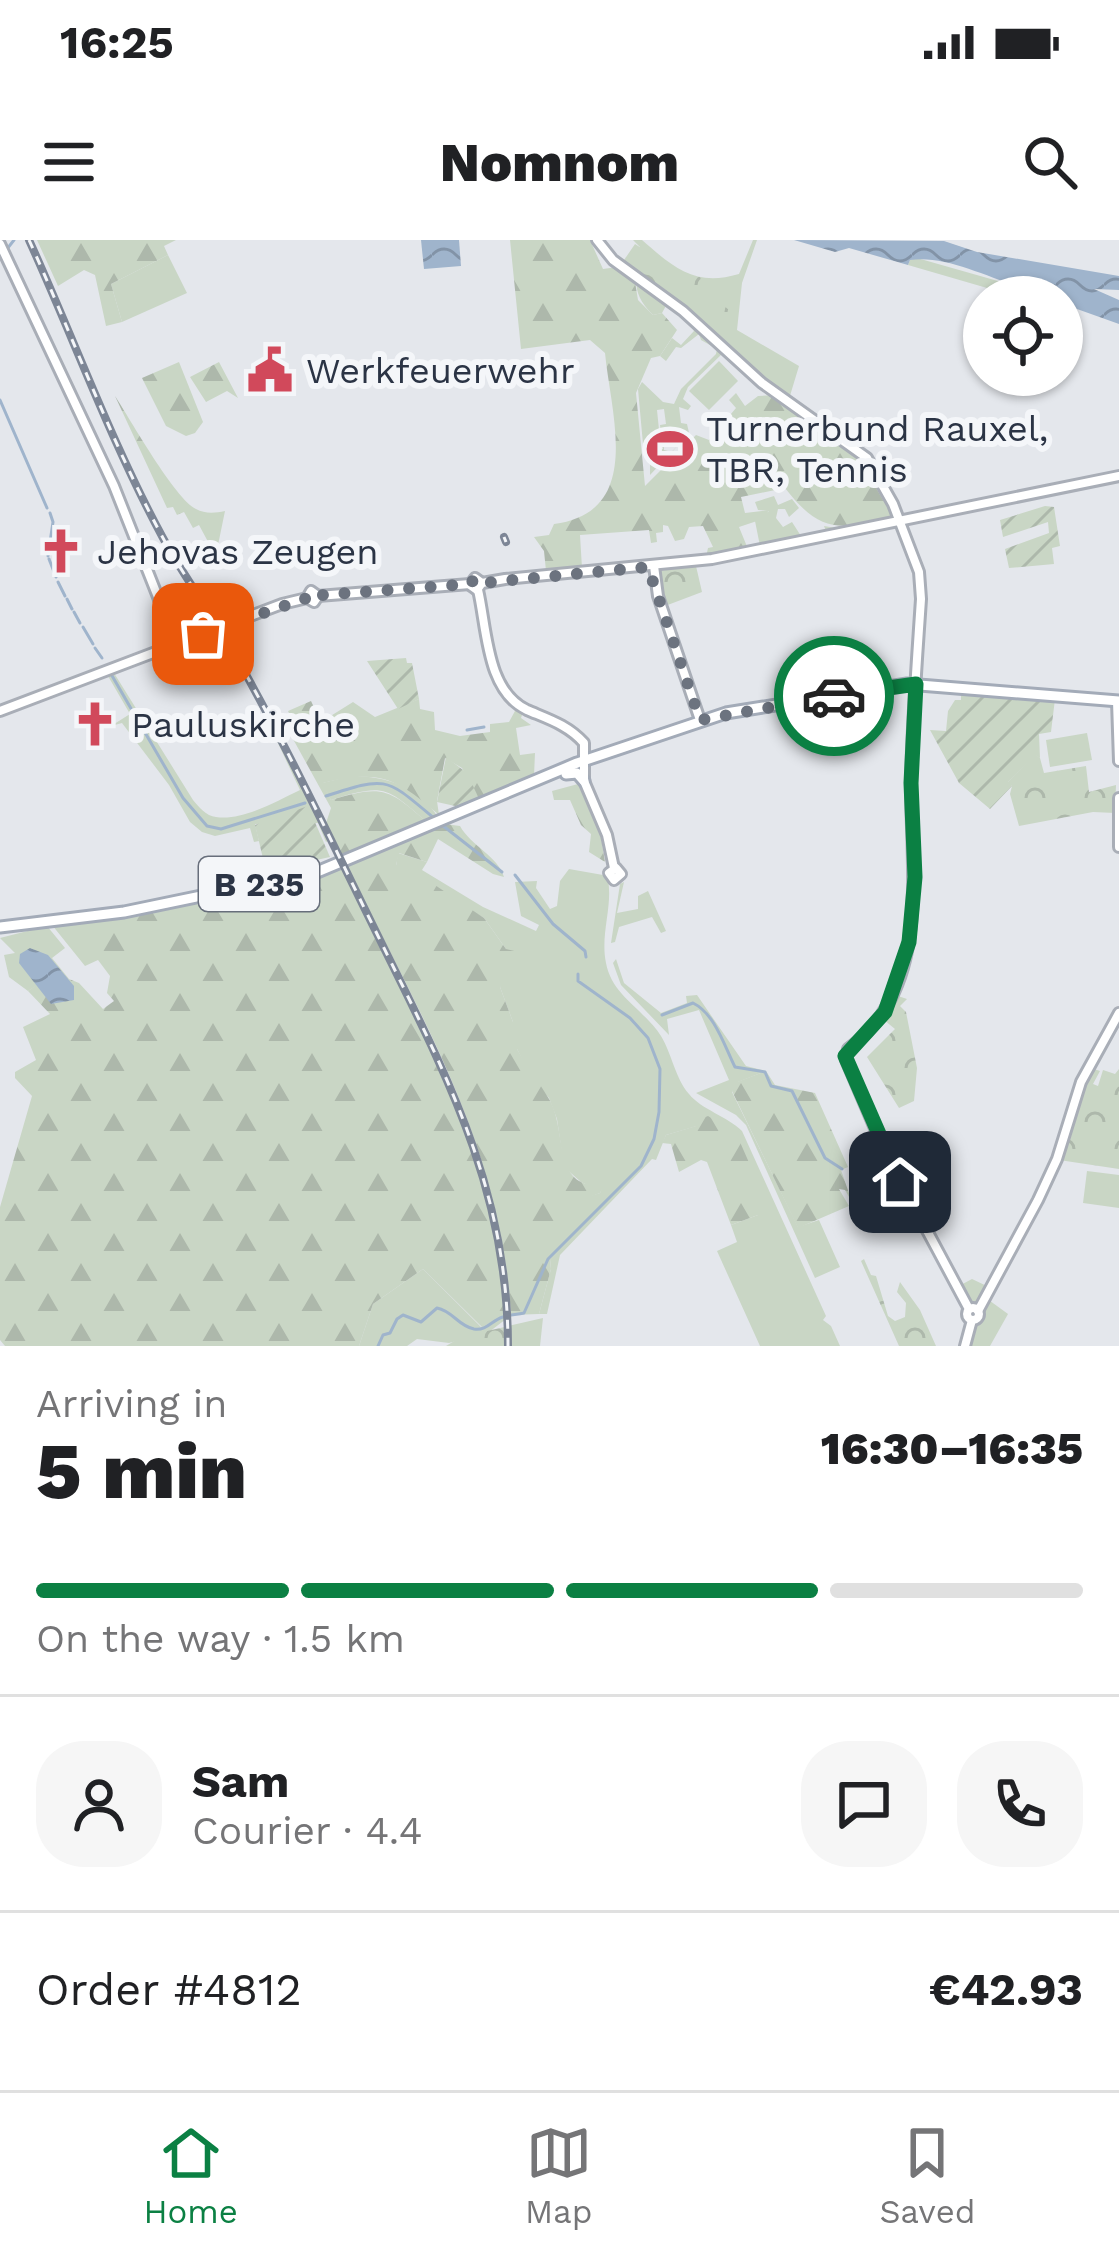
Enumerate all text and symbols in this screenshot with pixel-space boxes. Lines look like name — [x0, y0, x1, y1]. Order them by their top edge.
text: 16:25 — [60, 16, 174, 69]
icon: menu — [36, 129, 102, 195]
icon: search — [1017, 129, 1083, 195]
text: Nomnom — [440, 131, 679, 194]
map controls — [963, 276, 1083, 396]
button: locate — [963, 276, 1083, 396]
public building icon: Werkfeuerwehr — [245, 345, 295, 395]
place label: Werkfeuerwehr — [306, 350, 575, 392]
place label: Turnerbund Rauxel, TBR, Tennis — [706, 408, 1048, 491]
sports icon: Turnerbund Rauxel, TBR, Tennis — [645, 424, 695, 474]
church icon: Jehovas Zeugen — [36, 526, 86, 576]
place label: Jehovas Zeugen — [97, 531, 379, 573]
pin — [152, 583, 254, 685]
icon: bag — [170, 601, 236, 667]
courier — [774, 636, 894, 756]
icon: car — [801, 663, 867, 729]
church icon: Pauluskirche — [70, 699, 120, 749]
place label: Pauluskirche — [131, 704, 355, 746]
road number: B 235 — [199, 857, 319, 911]
pin — [849, 1131, 951, 1233]
icon: home — [867, 1149, 933, 1215]
text: Arriving in — [36, 1381, 227, 1426]
text: 16:30–16:35 — [821, 1422, 1083, 1475]
text: 5 min — [36, 1425, 247, 1517]
text: On the way · 1.5 km — [36, 1616, 405, 1661]
button: person — [36, 1741, 162, 1867]
button: chat — [801, 1741, 927, 1867]
button: phone — [957, 1741, 1083, 1867]
text: Sam — [192, 1755, 289, 1808]
text: Courier · 4.4 — [192, 1808, 423, 1853]
text: Order #4812 — [36, 1963, 302, 2016]
text: €42.93 — [929, 1963, 1083, 2016]
tab: Home — [144, 2120, 238, 2231]
tab: Map — [525, 2120, 592, 2231]
tab: Saved — [880, 2120, 975, 2231]

